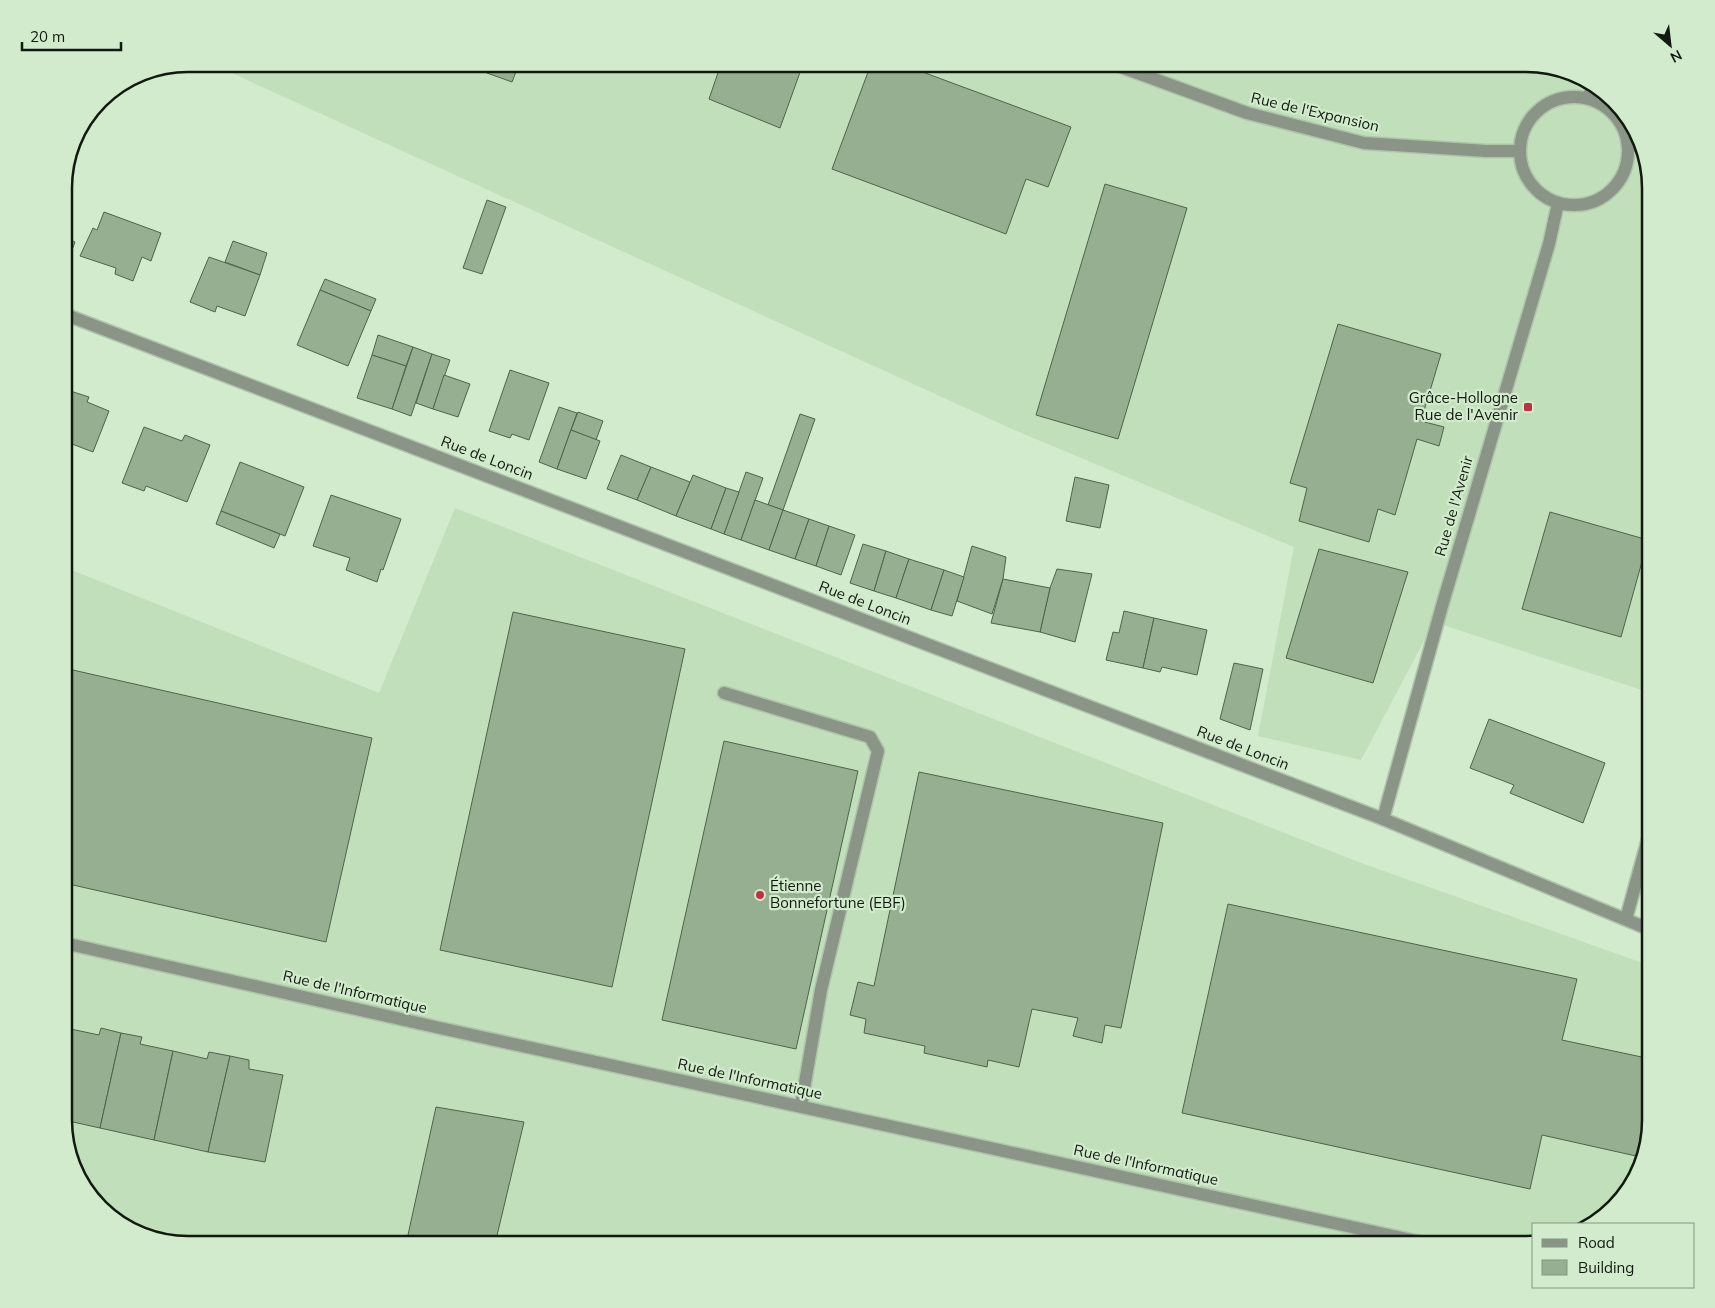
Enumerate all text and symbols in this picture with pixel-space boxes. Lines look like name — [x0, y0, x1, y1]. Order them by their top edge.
scale bar — [22, 20, 121, 52]
north arrow — [1645, 20, 1695, 70]
text: 20 m — [30, 27, 65, 46]
text: N — [1667, 46, 1685, 67]
street label: Rue de l'Expansion — [1249, 88, 1381, 136]
place label: Grâce-Hollogne Rue de l'Avenir — [1409, 388, 1519, 424]
marker: Grâce-Hollogne Rue de l'Avenir — [1522, 401, 1534, 413]
street label: Rue de Loncin — [438, 431, 536, 484]
street label: Rue de l'Avenir — [1430, 453, 1477, 558]
street label: Rue de Loncin — [816, 576, 914, 629]
street label: Rue de Loncin — [1194, 721, 1292, 774]
place label: Étienne Bonnefortune (EBF) — [770, 876, 906, 912]
marker: Étienne Bonnefortune (EBF) — [754, 889, 766, 901]
street label: Rue de l'Informatique — [281, 966, 429, 1017]
street label: Rue de l'Informatique — [676, 1054, 824, 1103]
street label: Rue de l'Informatique — [1072, 1140, 1220, 1189]
legend — [1532, 1223, 1695, 1288]
text: Road — [1578, 1233, 1615, 1252]
text: Building — [1578, 1258, 1634, 1277]

